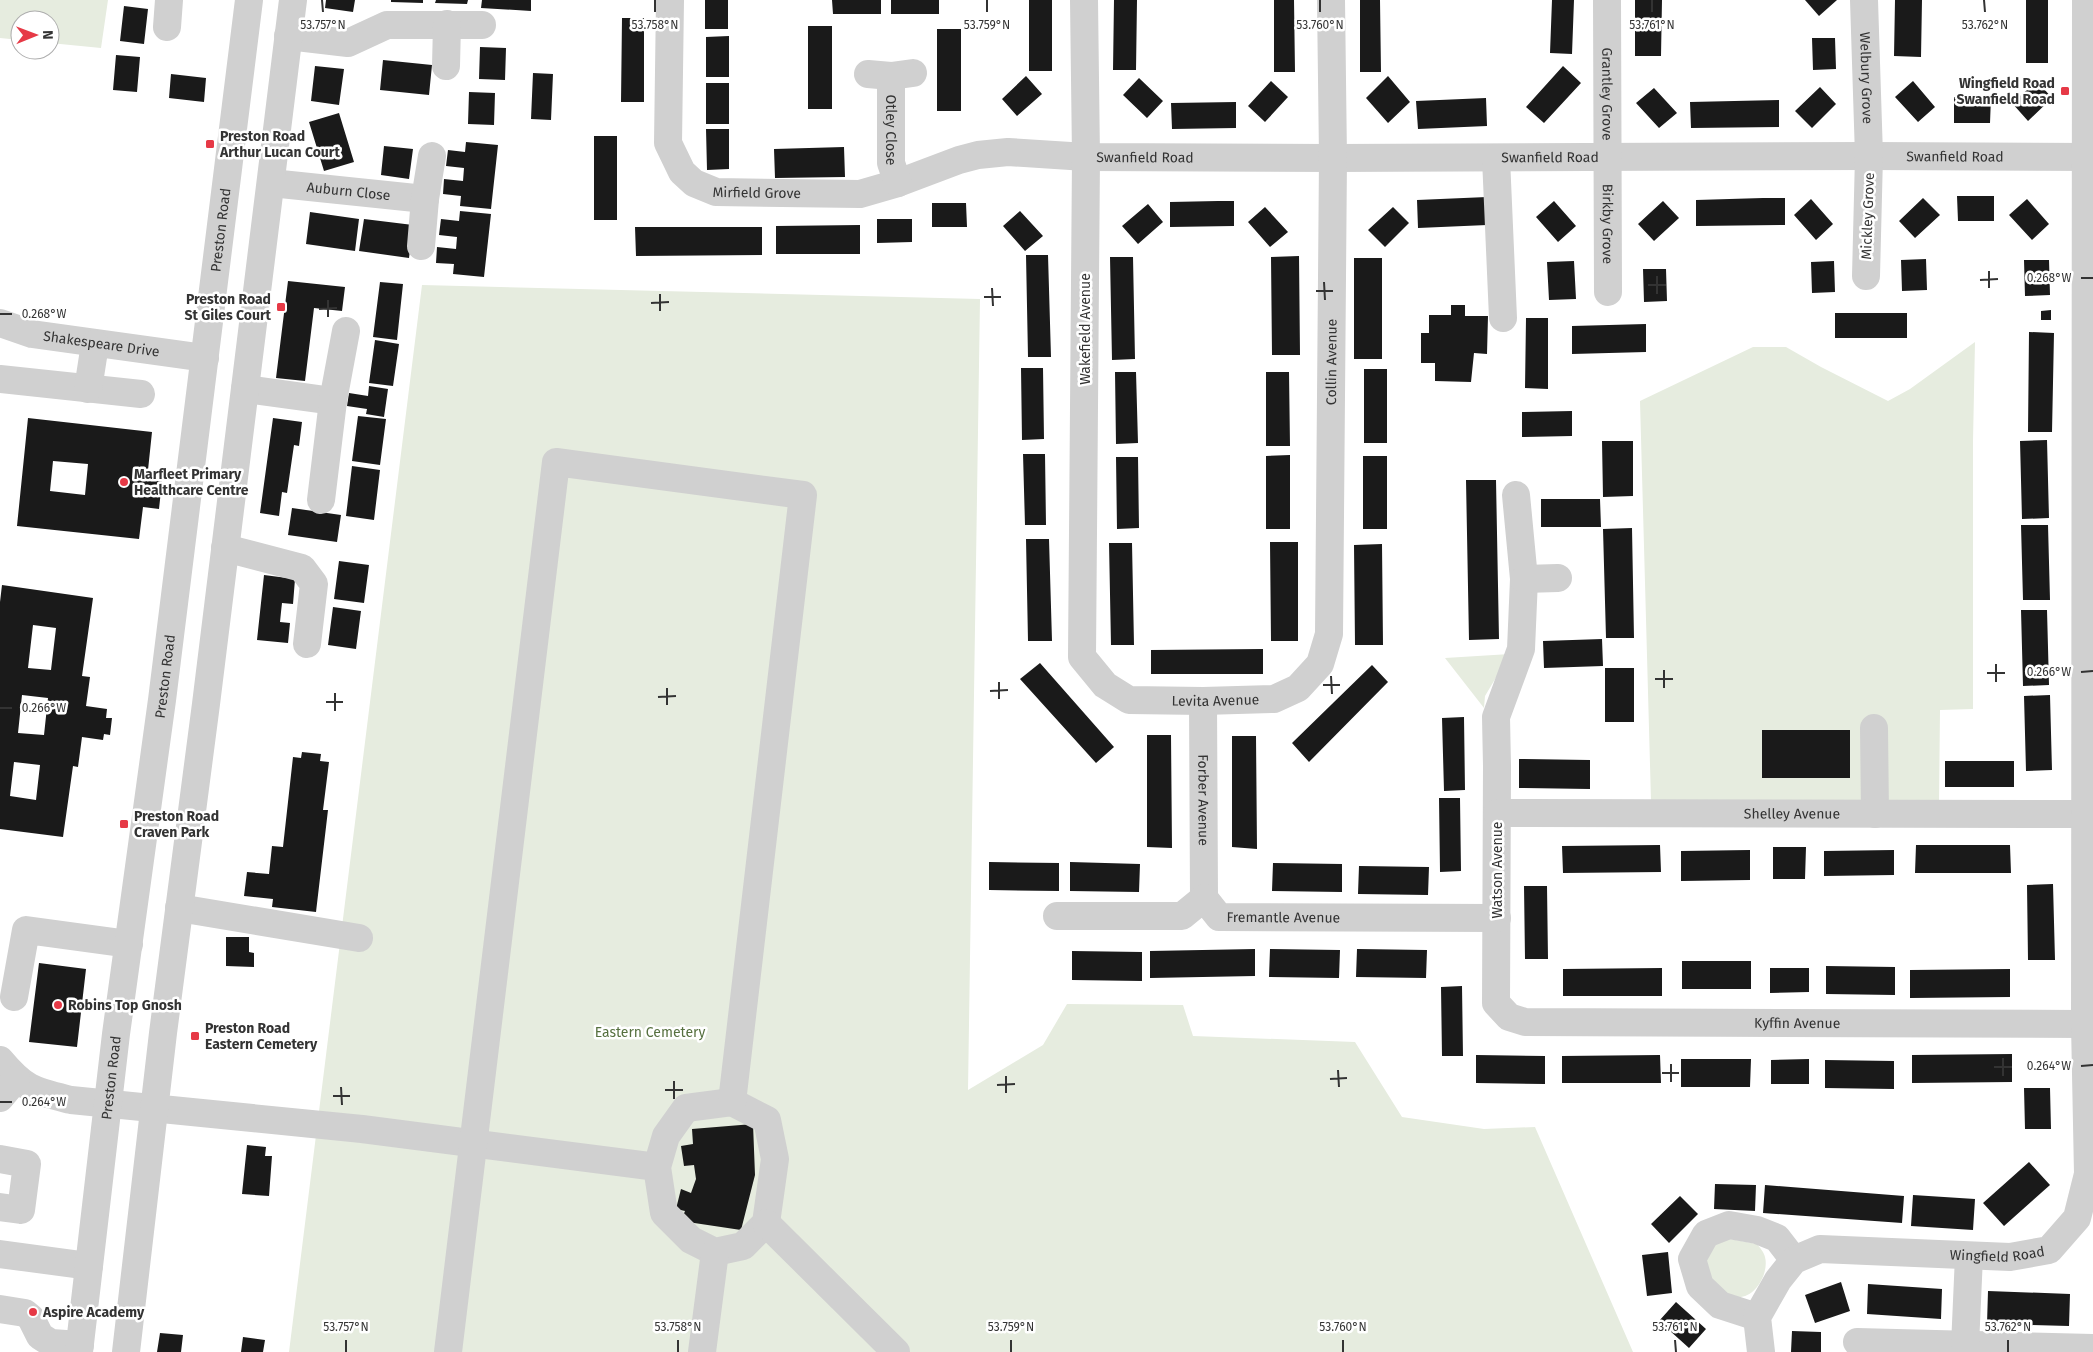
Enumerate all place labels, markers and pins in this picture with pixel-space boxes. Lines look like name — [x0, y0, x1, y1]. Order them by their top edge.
place label: Wingfield Road Swanfield Road — [1956, 75, 2055, 108]
marker: Wingfield Road Swanfield Road — [2059, 85, 2071, 97]
place label: Preston Road Arthur Lucan Court — [219, 128, 340, 161]
marker: Preston Road Arthur Lucan Court — [204, 138, 216, 150]
place label: Preston Road St Giles Court — [184, 291, 272, 324]
marker: Preston Road St Giles Court — [275, 301, 287, 313]
place label: Marfleet Primary Healthcare Centre — [134, 466, 249, 499]
marker: Marfleet Primary Healthcare Centre — [118, 476, 130, 488]
place label: Preston Road Craven Park — [134, 808, 219, 841]
marker: Preston Road Craven Park — [118, 818, 130, 830]
place label: Robins Top Gnosh — [68, 997, 182, 1014]
marker: Robins Top Gnosh — [52, 999, 64, 1011]
place label: Preston Road Eastern Cemetery — [205, 1020, 318, 1053]
marker: Preston Road Eastern Cemetery — [189, 1030, 201, 1042]
place label: Aspire Academy — [42, 1304, 145, 1321]
marker: Aspire Academy — [27, 1306, 39, 1318]

